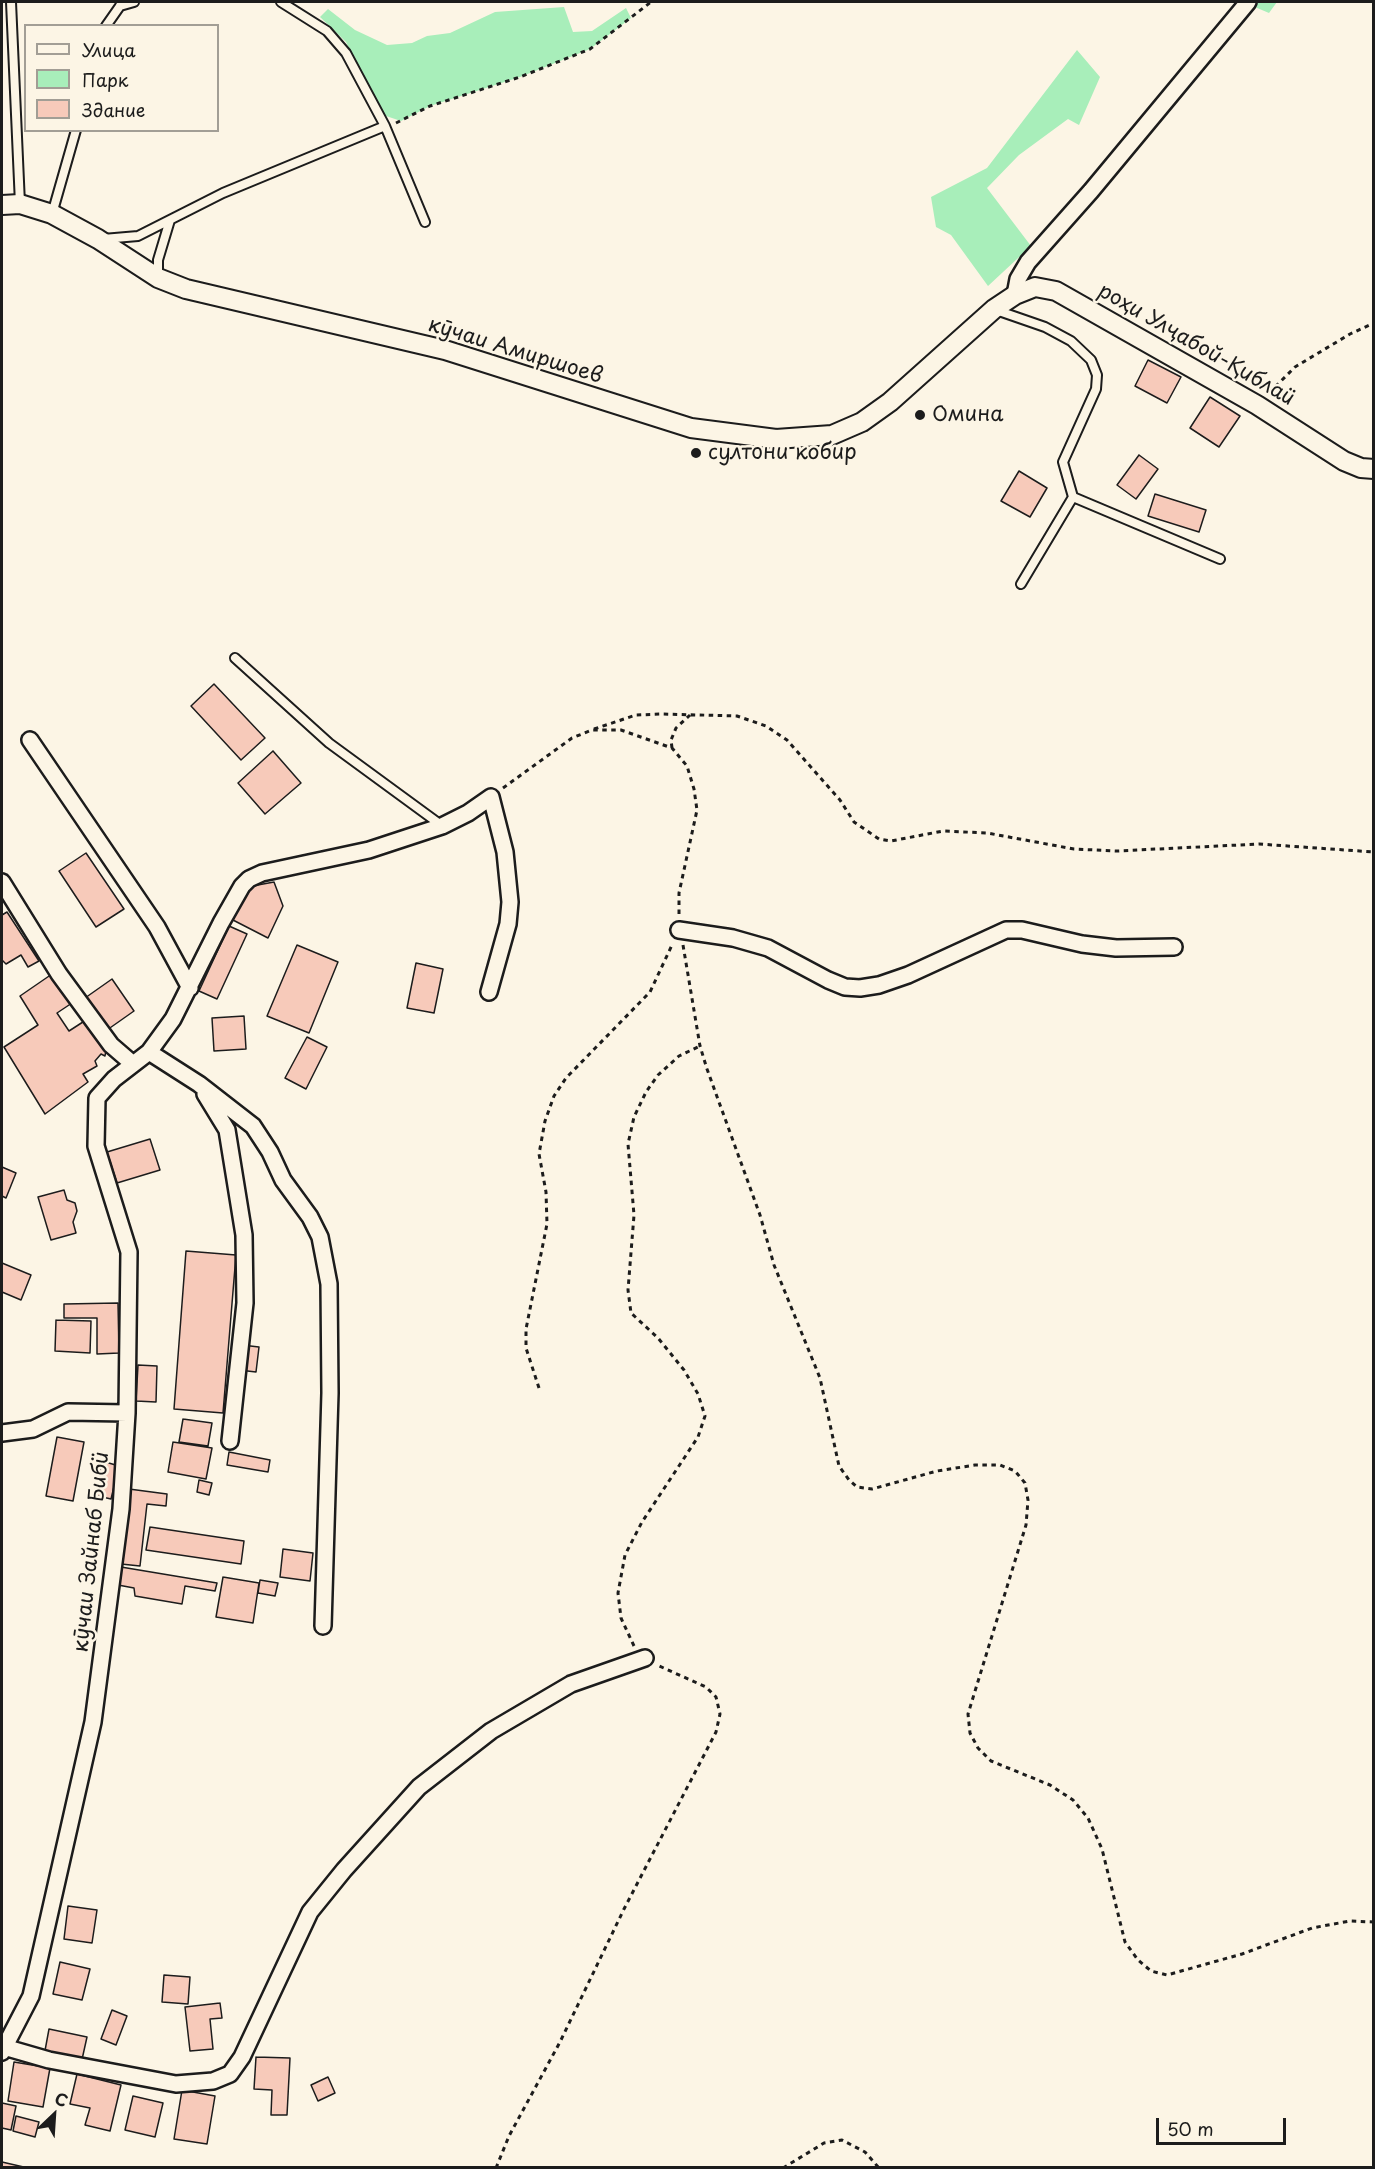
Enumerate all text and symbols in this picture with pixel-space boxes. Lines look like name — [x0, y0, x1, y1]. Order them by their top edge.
legend — [24, 24, 219, 132]
text: Улица — [82, 36, 136, 63]
text: Парк — [82, 66, 128, 93]
text: Здание — [82, 96, 145, 123]
street label: роҳи Улҷабой-Қиблаӣ — [1093, 278, 1299, 412]
street label: кӯчаи Амиршоев — [425, 312, 605, 390]
place label: Омина — [932, 402, 1003, 428]
marker: Омина — [913, 408, 927, 422]
place label: султони кобир — [708, 440, 857, 466]
marker: султони кобир — [689, 446, 703, 460]
street label: кӯчаи Зайнаб Бибӣ — [69, 1450, 115, 1654]
north arrow — [24, 2085, 84, 2145]
text: С — [51, 2085, 72, 2112]
scale bar — [1159, 2106, 1290, 2144]
text: 50 m — [1167, 2115, 1214, 2142]

